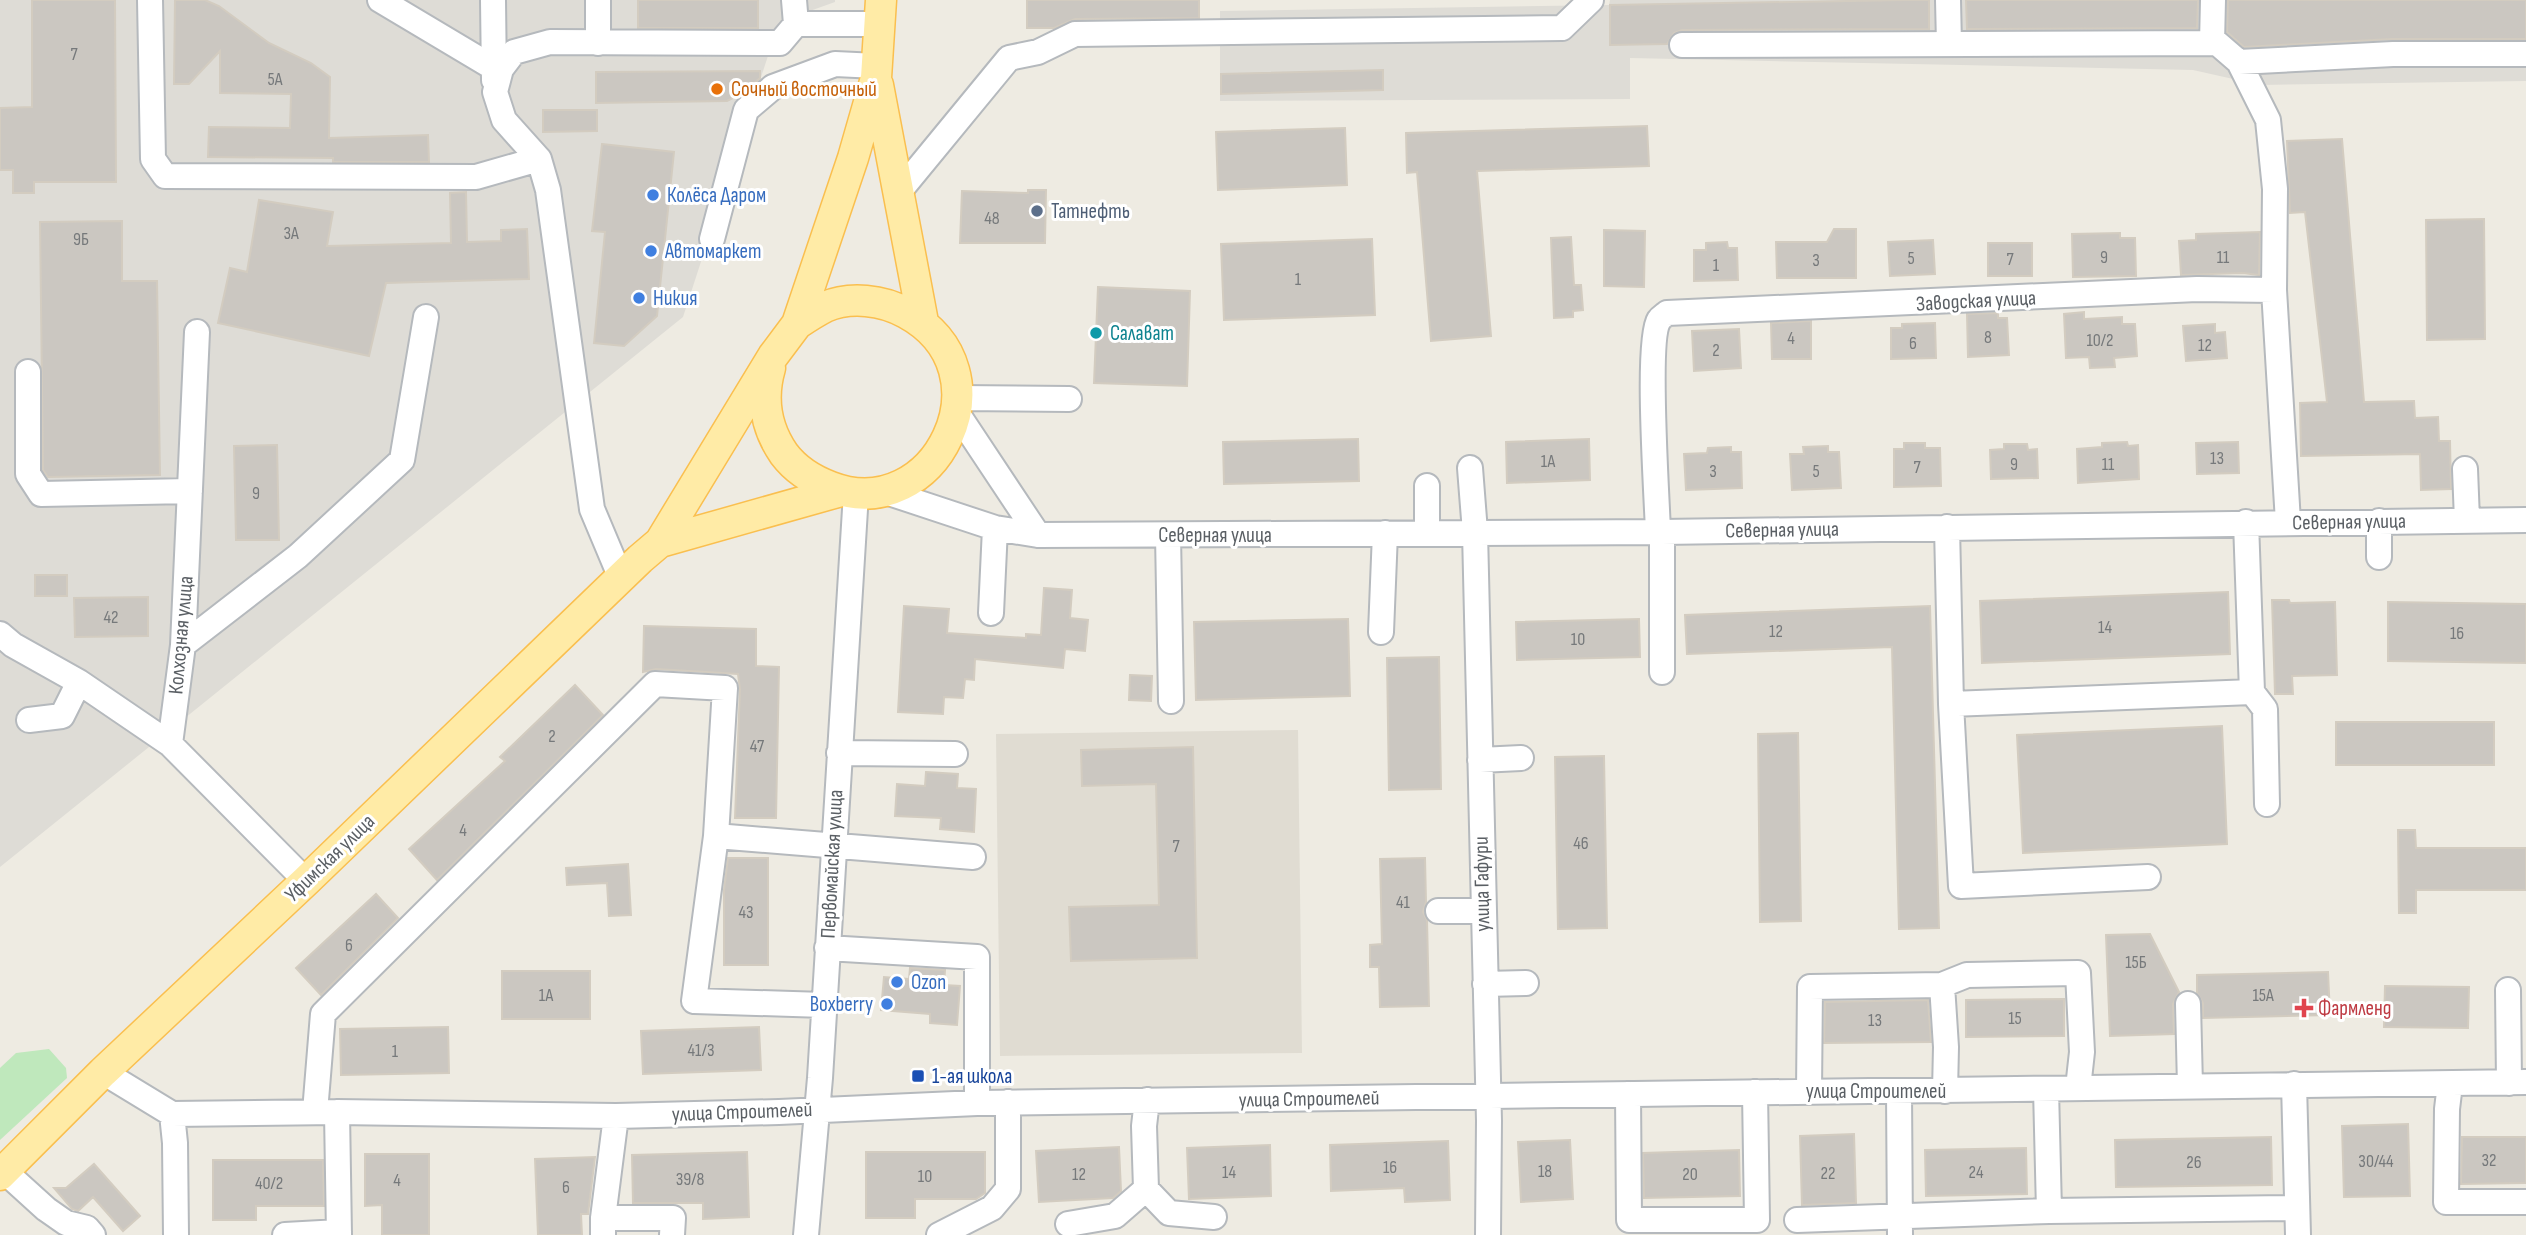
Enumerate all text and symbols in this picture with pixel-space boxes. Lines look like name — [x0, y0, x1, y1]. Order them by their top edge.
house number: 7 — [70, 44, 78, 65]
house number: 5А — [268, 69, 283, 90]
place label: Сочный восточный — [731, 77, 877, 102]
marker: Сочный восточный — [709, 81, 725, 97]
place label: Колёса Даром — [667, 183, 766, 208]
marker: Колёса Даром — [645, 187, 661, 203]
place label: Татнефть — [1051, 199, 1130, 224]
marker: Татнефть — [1029, 203, 1045, 219]
house number: 48 — [984, 208, 1000, 229]
house number: 3А — [283, 223, 299, 244]
house number: 9Б — [73, 229, 89, 250]
place label: Автомаркет — [664, 239, 761, 264]
marker: Автомаркет — [643, 243, 659, 259]
house number: 9 — [2100, 247, 2108, 268]
house number: 11 — [2217, 247, 2230, 268]
house number: 5 — [1907, 248, 1915, 269]
house number: 7 — [2006, 249, 2014, 270]
house number: 3 — [1812, 250, 1820, 271]
house number: 1 — [1713, 255, 1720, 276]
house number: 1 — [1295, 269, 1302, 290]
street label: Заводская улица — [1915, 285, 2037, 317]
place label: Никия — [653, 286, 697, 311]
marker: Никия — [631, 290, 647, 306]
place label: Салават — [1110, 321, 1174, 346]
marker: Салават — [1088, 325, 1104, 341]
house number: 8 — [1984, 327, 1992, 348]
house number: 4 — [1787, 328, 1795, 349]
house number: 10/2 — [2087, 330, 2113, 351]
house number: 6 — [1909, 333, 1917, 354]
house number: 12 — [2198, 335, 2212, 356]
house number: 2 — [1712, 340, 1720, 361]
house number: 13 — [2210, 448, 2224, 469]
house number: 1А — [1541, 451, 1555, 472]
house number: 9 — [2010, 454, 2018, 475]
house number: 11 — [2102, 454, 2115, 475]
house number: 7 — [1913, 457, 1921, 478]
house number: 3 — [1709, 461, 1717, 482]
house number: 5 — [1812, 461, 1820, 482]
house number: 9 — [252, 483, 260, 504]
street label: Северная улица — [2292, 509, 2406, 535]
street label: Северная улица — [1725, 517, 1839, 543]
street label: Северная улица — [1158, 523, 1272, 548]
street label: Колхозная улица — [163, 575, 199, 695]
house number: 42 — [103, 607, 119, 628]
house number: 14 — [2098, 617, 2112, 638]
house number: 12 — [1769, 621, 1783, 642]
house number: 16 — [2450, 623, 2464, 644]
house number: 10 — [1571, 629, 1585, 650]
house number: 2 — [548, 726, 556, 747]
house number: 47 — [750, 736, 765, 757]
street label: Первомайская улица — [816, 789, 848, 939]
street label: Уфимская улица — [280, 809, 380, 907]
house number: 4 — [459, 820, 467, 841]
house number: 46 — [1573, 833, 1589, 854]
house number: 7 — [1172, 836, 1180, 857]
street label: улица Гафури — [1469, 836, 1495, 932]
house number: 41 — [1396, 892, 1411, 913]
house number: 43 — [738, 902, 754, 923]
house number: 6 — [345, 935, 353, 956]
house number: 15Б — [2125, 952, 2147, 973]
place label: Ozon — [911, 970, 946, 995]
marker: Ozon — [889, 974, 905, 990]
house number: 1А — [539, 985, 553, 1006]
house number: 15А — [2252, 985, 2274, 1006]
place label: Boxberry — [810, 992, 873, 1017]
marker: Boxberry — [879, 996, 895, 1012]
place label: Фармленд — [2318, 996, 2392, 1021]
marker: Фармленд — [2296, 1000, 2312, 1016]
house number: 15 — [2008, 1008, 2022, 1029]
house number: 13 — [1868, 1010, 1882, 1031]
house number: 41/3 — [688, 1040, 714, 1061]
house number: 1 — [392, 1041, 399, 1062]
place label: 1-ая школа — [932, 1064, 1012, 1089]
marker: 1-ая школа — [910, 1068, 926, 1084]
street label: улица Строителей — [1806, 1079, 1946, 1104]
street label: улица Строителей — [1238, 1085, 1380, 1113]
street label: улица Строителей — [671, 1097, 813, 1127]
house number: 32 — [2482, 1150, 2496, 1171]
house number: 30/44 — [2358, 1151, 2394, 1172]
house number: 26 — [2186, 1152, 2202, 1173]
house number: 16 — [1383, 1157, 1397, 1178]
house number: 18 — [1538, 1161, 1552, 1182]
house number: 14 — [1222, 1162, 1236, 1183]
house number: 24 — [1969, 1162, 1984, 1183]
house number: 22 — [1821, 1163, 1835, 1184]
house number: 12 — [1072, 1164, 1086, 1185]
house number: 20 — [1682, 1164, 1698, 1185]
house number: 10 — [918, 1166, 932, 1187]
house number: 39/8 — [676, 1169, 704, 1190]
house number: 4 — [393, 1170, 401, 1191]
house number: 40/2 — [255, 1173, 283, 1194]
house number: 6 — [562, 1177, 570, 1198]

